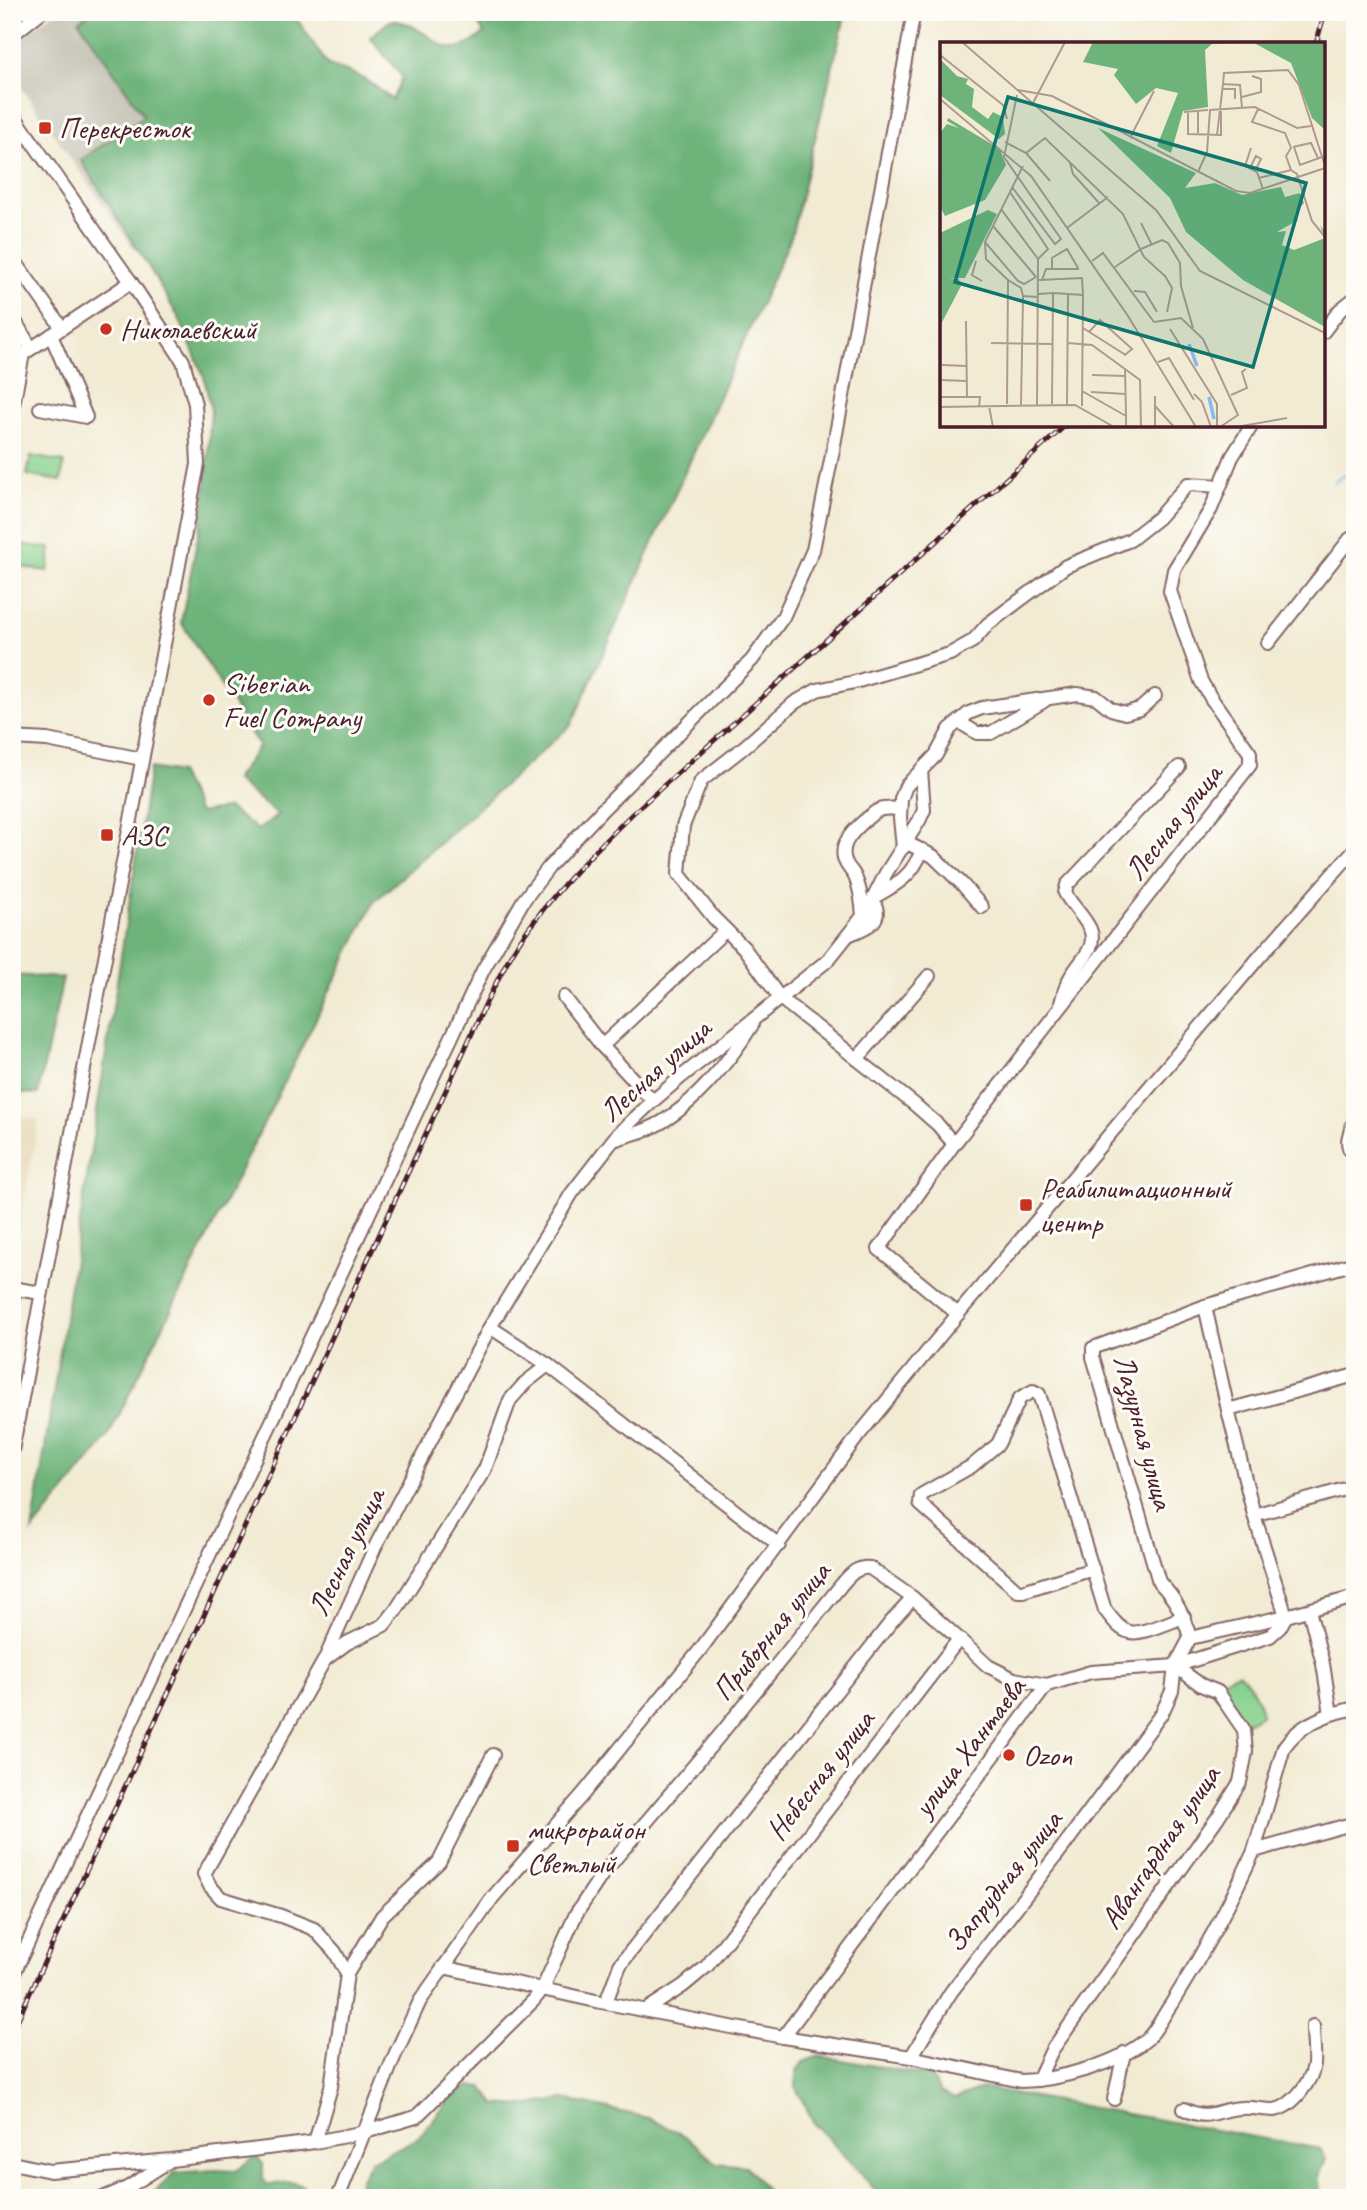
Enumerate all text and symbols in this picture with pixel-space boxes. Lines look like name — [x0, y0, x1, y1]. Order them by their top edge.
inset map — [940, 42, 1325, 427]
place label: Перекресток — [59, 109, 193, 147]
marker: Перекресток — [37, 120, 53, 136]
place label: Николаевский — [120, 310, 258, 348]
marker: Николаевский — [98, 321, 114, 337]
place label: Siberian Fuel Company — [223, 664, 363, 736]
marker: Siberian Fuel Company — [201, 692, 217, 708]
street label: Лесная улица — [1116, 754, 1232, 888]
place label: АЗС — [121, 816, 170, 854]
marker: АЗС — [99, 827, 115, 843]
street label: Лесная улица — [591, 1008, 721, 1130]
place label: Реабилитационный центр — [1040, 1169, 1233, 1241]
marker: Реабилитационный центр — [1018, 1197, 1034, 1213]
street label: Лазурная улица — [1105, 1350, 1183, 1516]
street label: Лесная улица — [299, 1480, 394, 1622]
street label: Приборная улица — [703, 1552, 840, 1708]
street label: улица Хантаева — [903, 1668, 1035, 1826]
street label: Небесная улица — [757, 1701, 884, 1848]
place label: Ozon — [1023, 1736, 1073, 1774]
marker: Ozon — [1001, 1747, 1017, 1763]
street label: Авангардная улица — [1091, 1756, 1230, 1936]
street label: Запрудная улица — [936, 1801, 1072, 1960]
place label: микрорайон Светлый — [527, 1810, 646, 1882]
marker: микрорайон Светлый — [505, 1838, 521, 1854]

